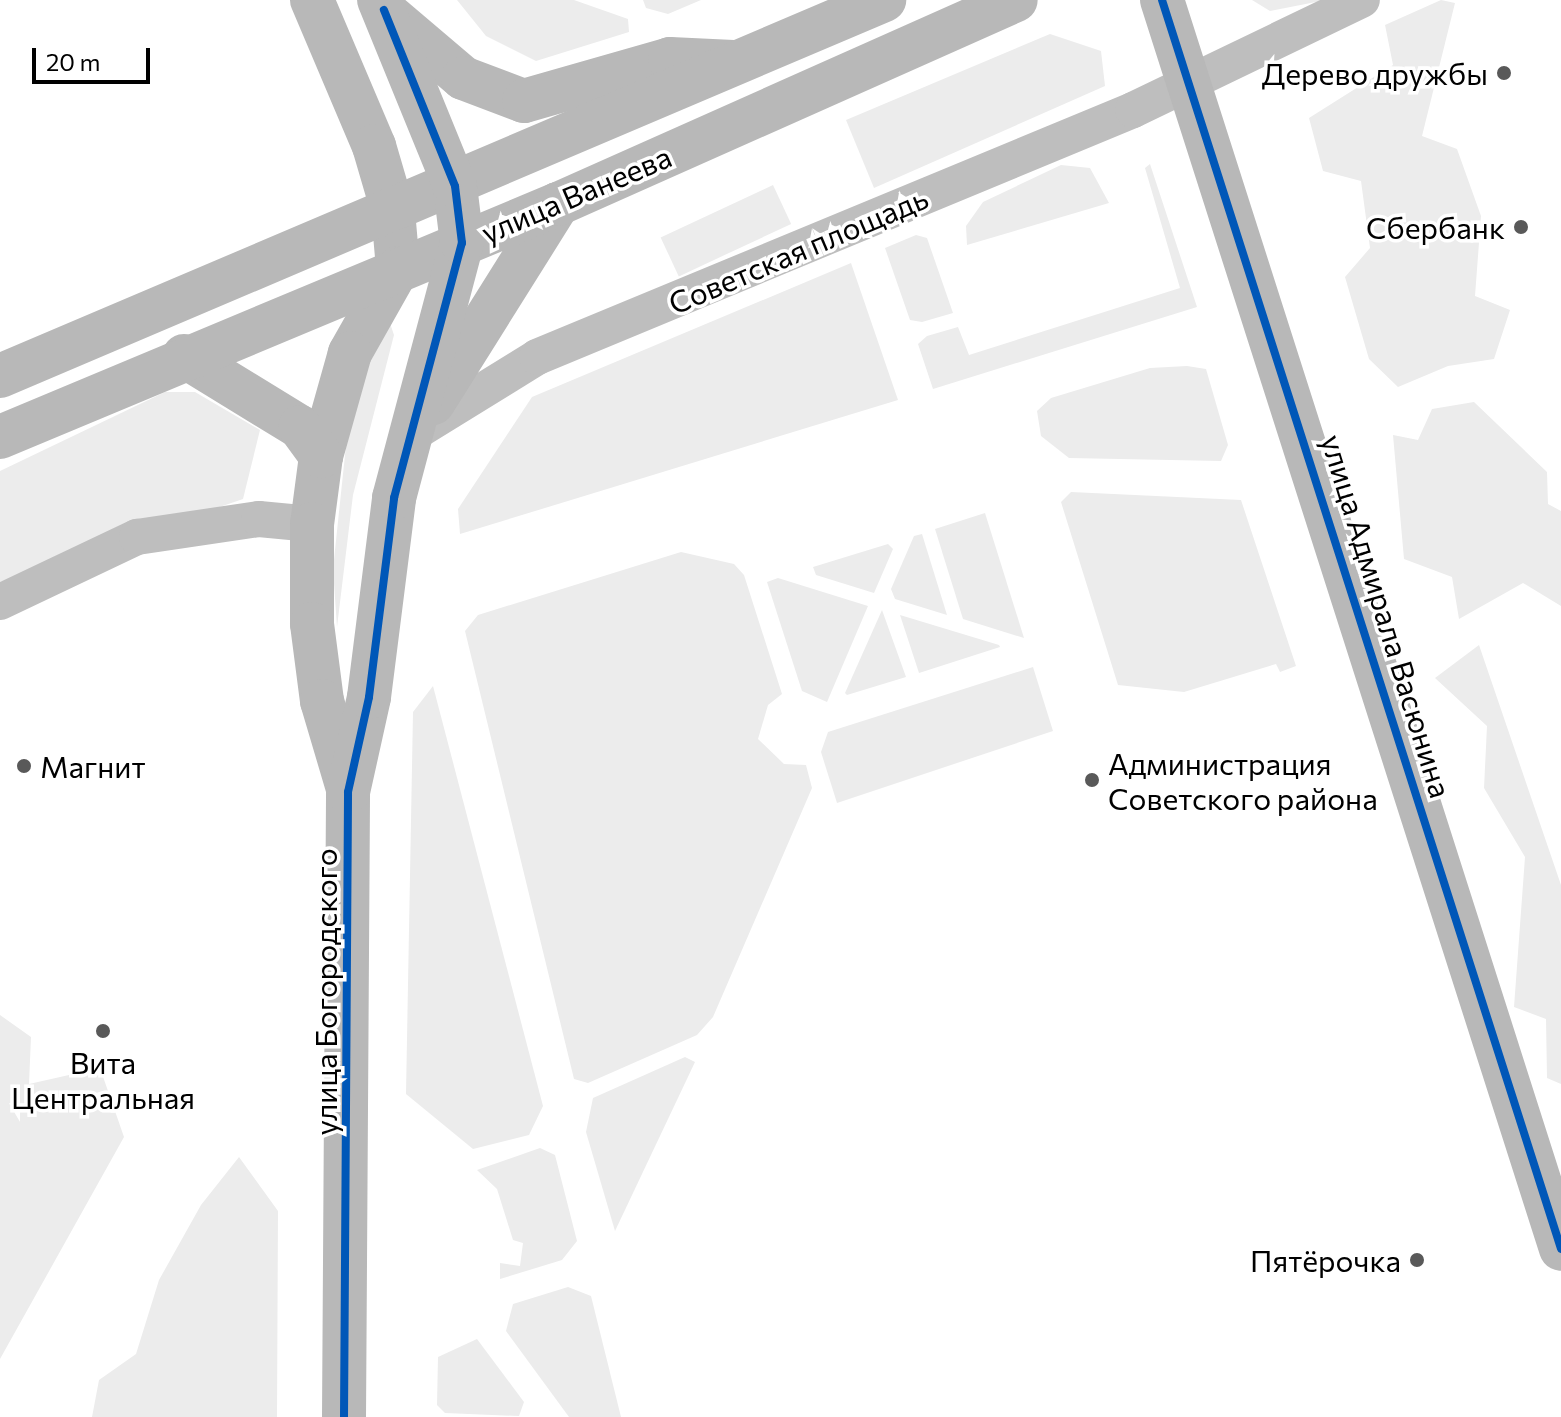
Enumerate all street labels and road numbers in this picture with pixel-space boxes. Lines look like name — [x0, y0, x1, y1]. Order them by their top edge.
street label: улица Ванеева — [476, 138, 676, 250]
street label: Советская площадь — [663, 179, 933, 321]
street label: улица Адмирала Васюнина — [1315, 430, 1459, 802]
street label: улица Богородского — [307, 848, 343, 1136]

